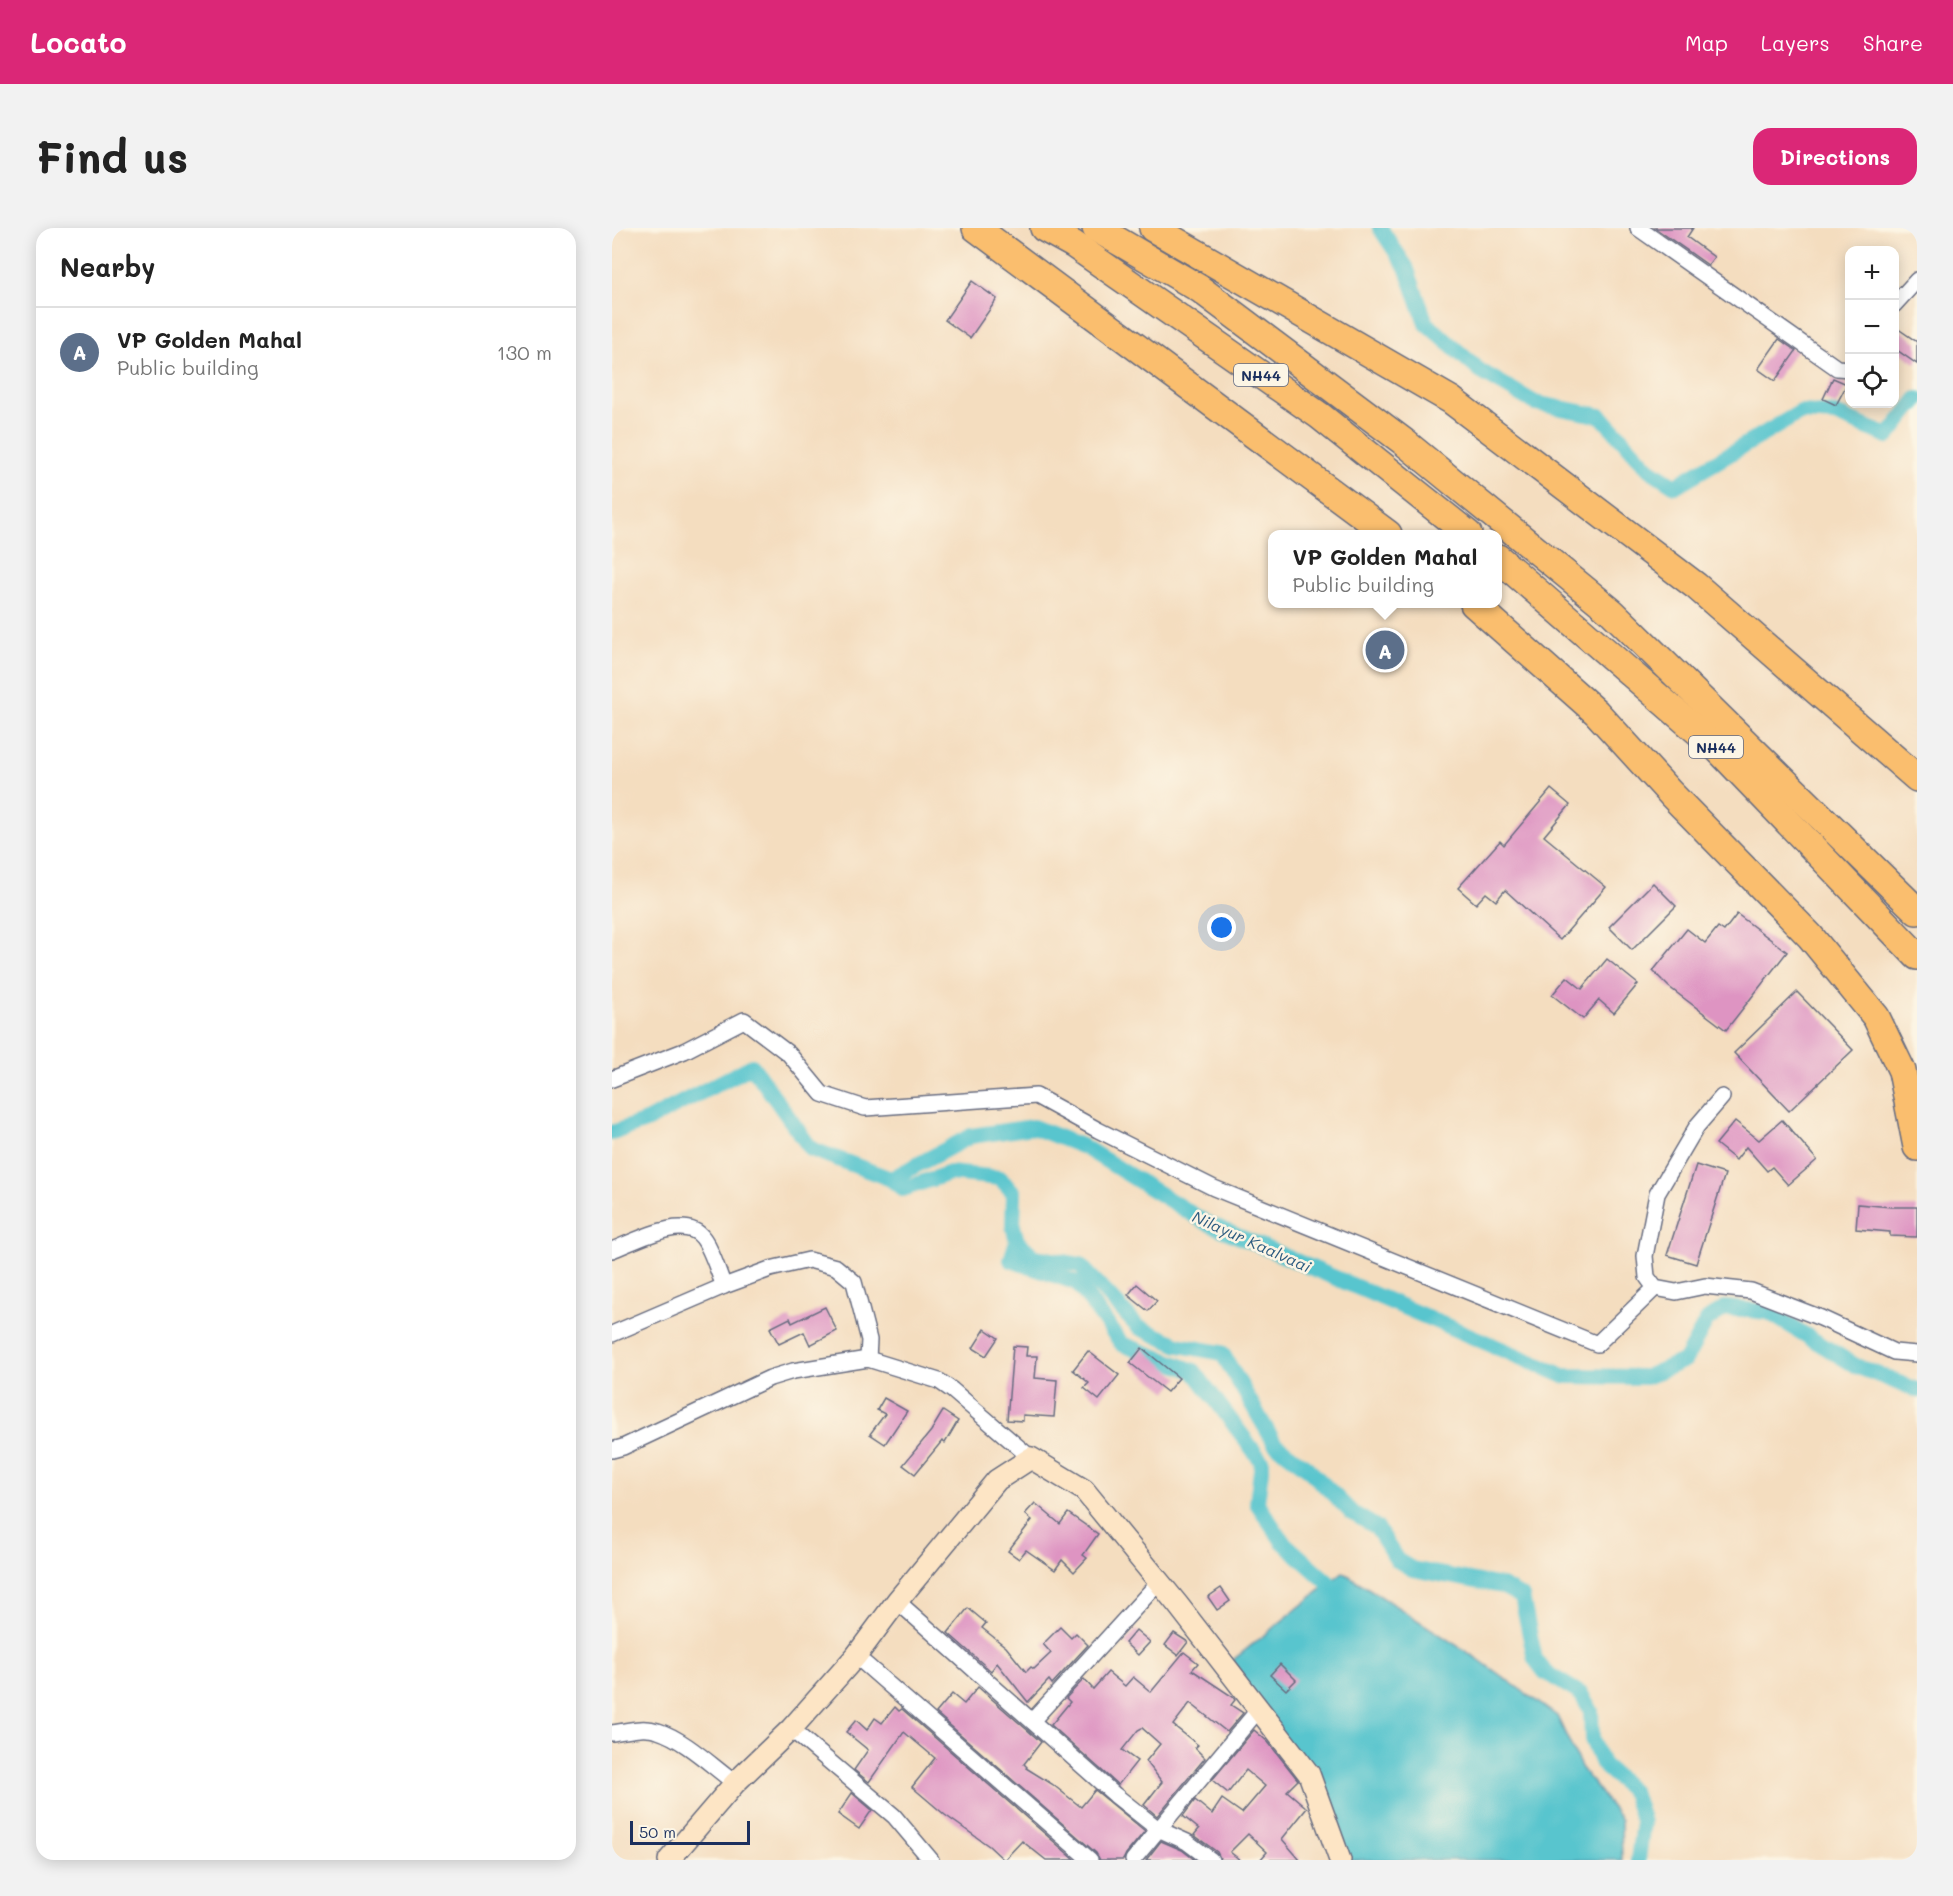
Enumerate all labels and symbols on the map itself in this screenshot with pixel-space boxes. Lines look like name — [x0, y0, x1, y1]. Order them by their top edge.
road number: NH44 — [1234, 364, 1288, 386]
pin: A — [1366, 628, 1404, 672]
road number: NH44 — [1689, 736, 1743, 758]
your location — [1207, 913, 1236, 942]
water label: Nilayur Kaalvaai — [1189, 1205, 1315, 1277]
scale bar — [630, 1818, 750, 1846]

